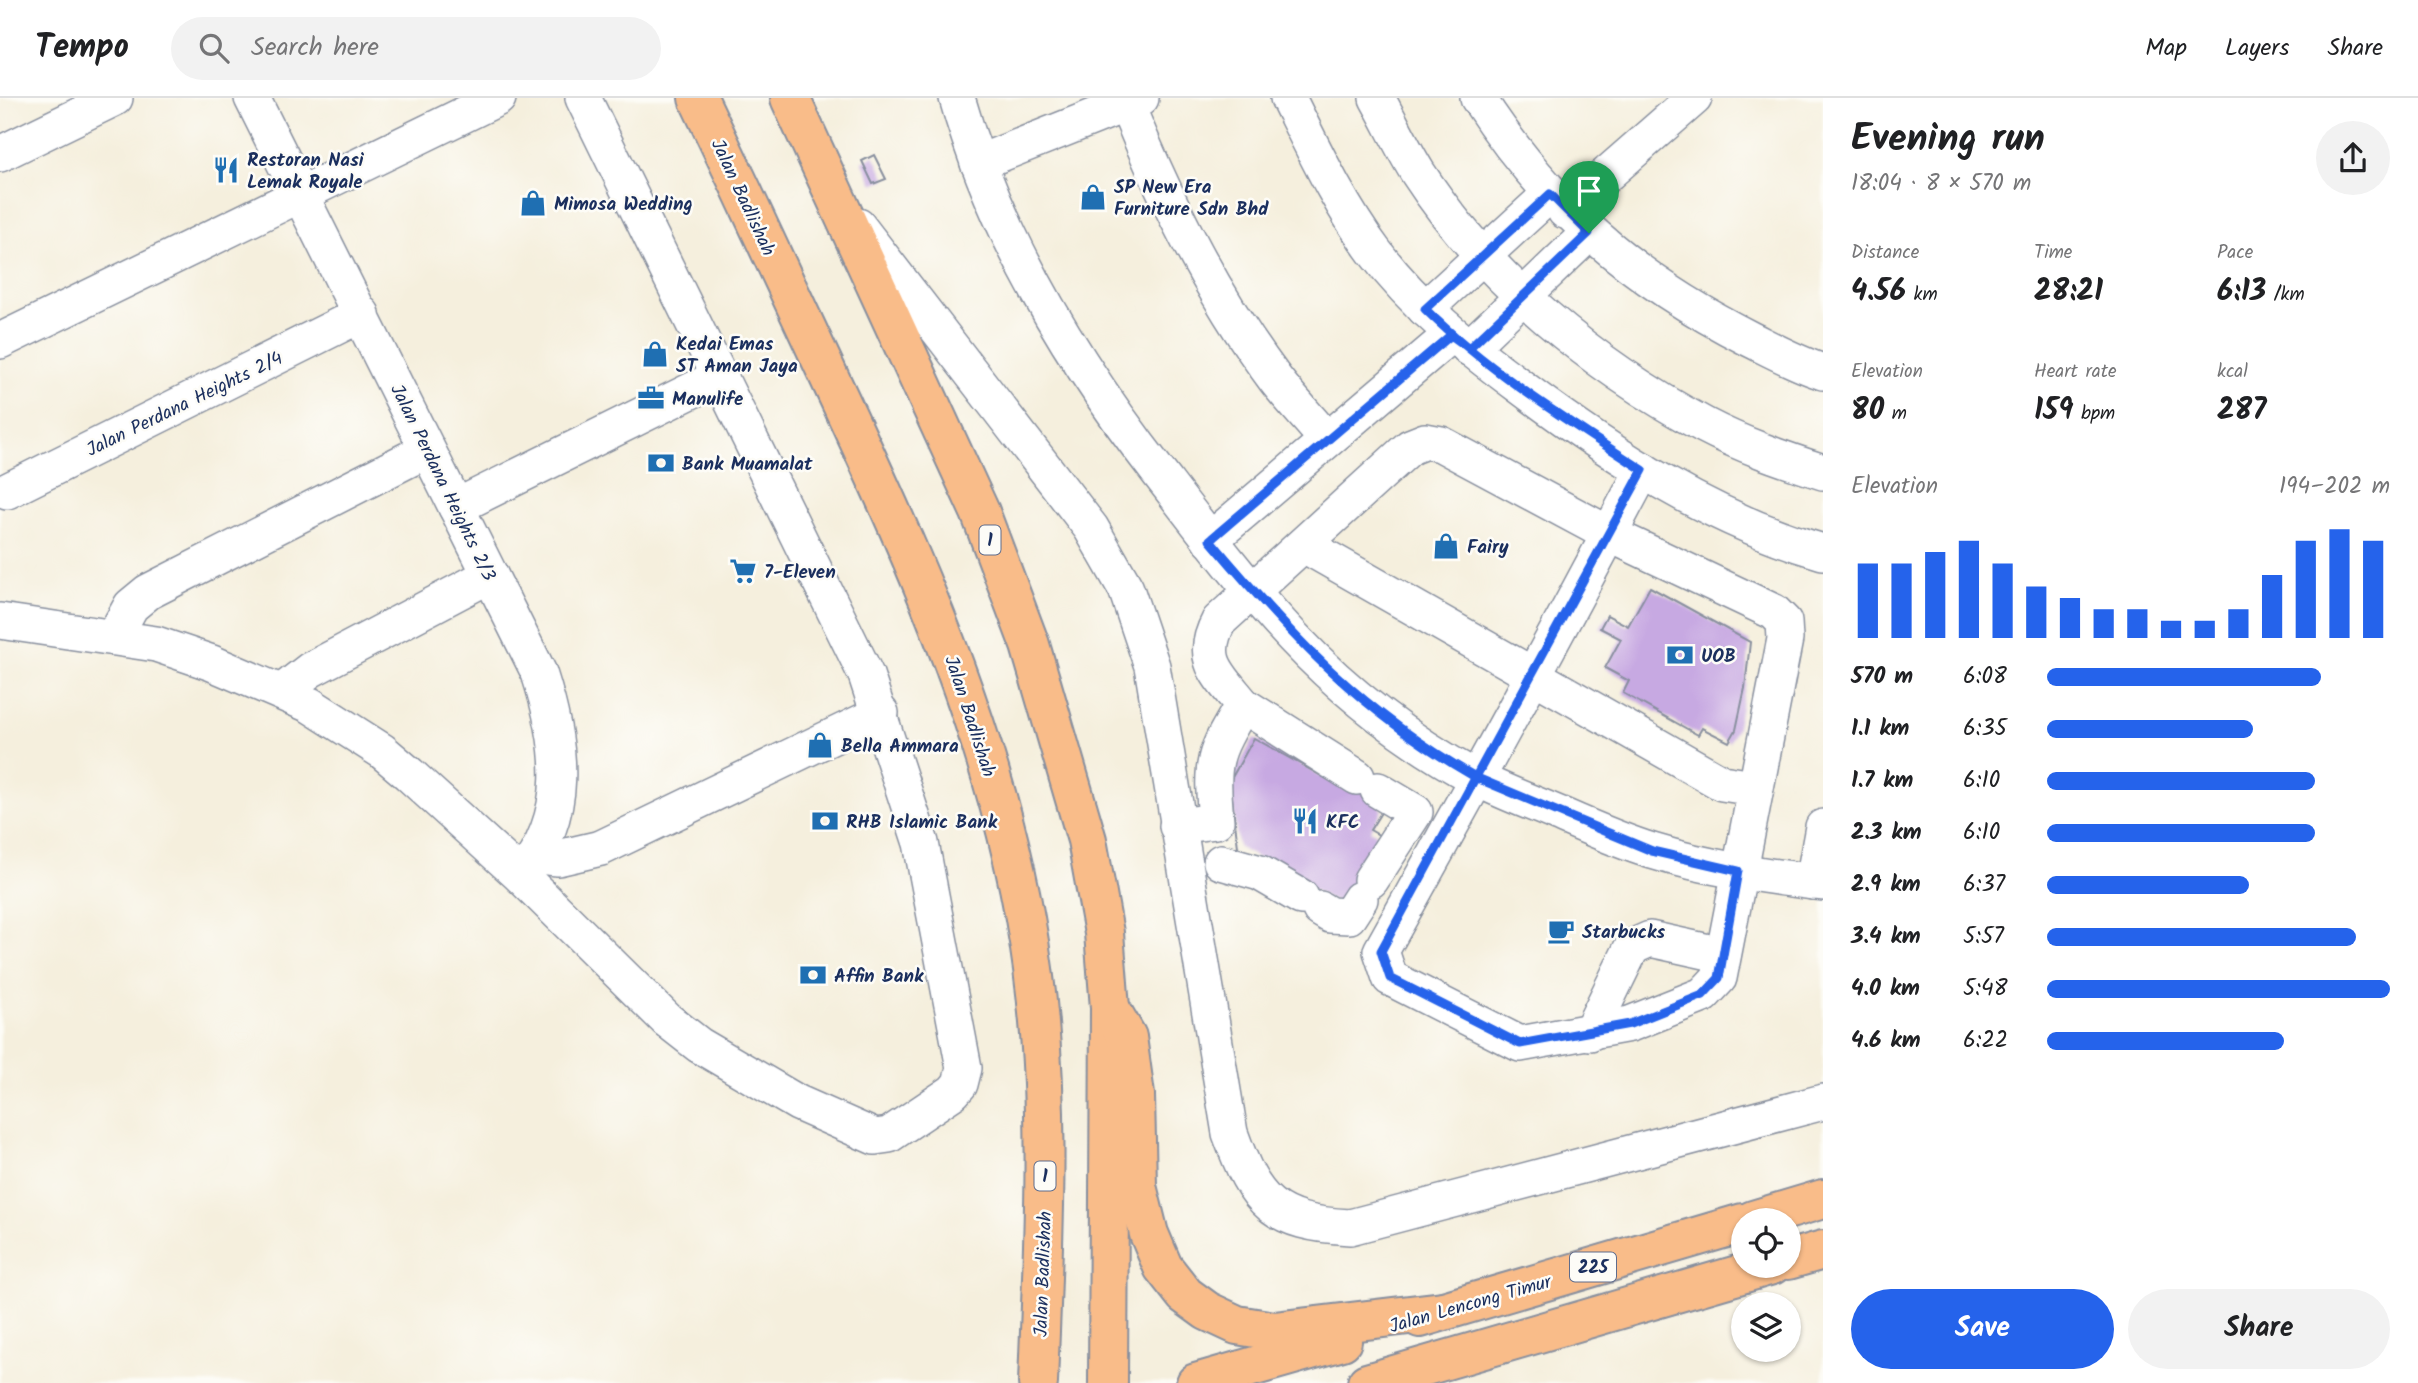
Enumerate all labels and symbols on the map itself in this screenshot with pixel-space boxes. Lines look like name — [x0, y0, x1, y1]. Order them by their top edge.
street label: Jalan Badlishah — [702, 134, 782, 261]
place label: Restoran Nasi Lemak Royale — [247, 146, 365, 198]
restaurant icon: Restoran Nasi Lemak Royale — [211, 155, 241, 185]
pin — [1559, 161, 1619, 233]
place label: SP New Era Furniture Sdn Bhd — [1114, 173, 1269, 225]
shop icon: SP New Era Furniture Sdn Bhd — [1078, 182, 1108, 212]
shop icon: Mimosa Wedding — [518, 188, 548, 218]
place label: Mimosa Wedding — [554, 190, 693, 220]
place label: Kedai Emas ST Aman Jaya — [676, 330, 798, 382]
shop icon: Kedai Emas ST Aman Jaya — [640, 339, 670, 369]
street label: Jalan Perdana Heights 2/4 — [81, 344, 288, 466]
street label: Jalan Perdana Heights 2/3 — [381, 379, 503, 587]
office icon: Manulife — [636, 383, 666, 413]
place label: Manulife — [672, 385, 743, 415]
bank icon: Bank Muamalat — [646, 448, 676, 478]
place label: Bank Muamalat — [682, 450, 813, 480]
road number: 1 — [979, 526, 1000, 555]
shop icon: Fairy — [1431, 531, 1461, 561]
place label: Fairy — [1467, 533, 1509, 563]
supermarket icon: 7-Eleven — [728, 556, 758, 586]
place label: 7-Eleven — [764, 558, 836, 588]
bank icon: UOB — [1665, 640, 1695, 670]
place label: UOB — [1701, 642, 1736, 672]
street label: Jalan Badlishah — [935, 652, 1003, 781]
shop icon: Bella Ammara — [805, 730, 835, 760]
place label: Bella Ammara — [841, 732, 959, 762]
bank icon: RHB Islamic Bank — [810, 806, 840, 836]
restaurant icon: KFC — [1290, 806, 1320, 836]
place label: RHB Islamic Bank — [846, 808, 998, 838]
place label: KFC — [1326, 808, 1359, 838]
cafe icon: Starbucks — [1546, 916, 1576, 946]
place label: Starbucks — [1582, 918, 1665, 948]
bank icon: Affin Bank — [798, 960, 828, 990]
place label: Affin Bank — [834, 962, 924, 992]
road number: 1 — [1034, 1162, 1056, 1190]
street label: Jalan Badlishah — [1027, 1210, 1061, 1338]
road number: 225 — [1570, 1252, 1616, 1282]
street label: Jalan Lencong Timur — [1386, 1267, 1557, 1342]

